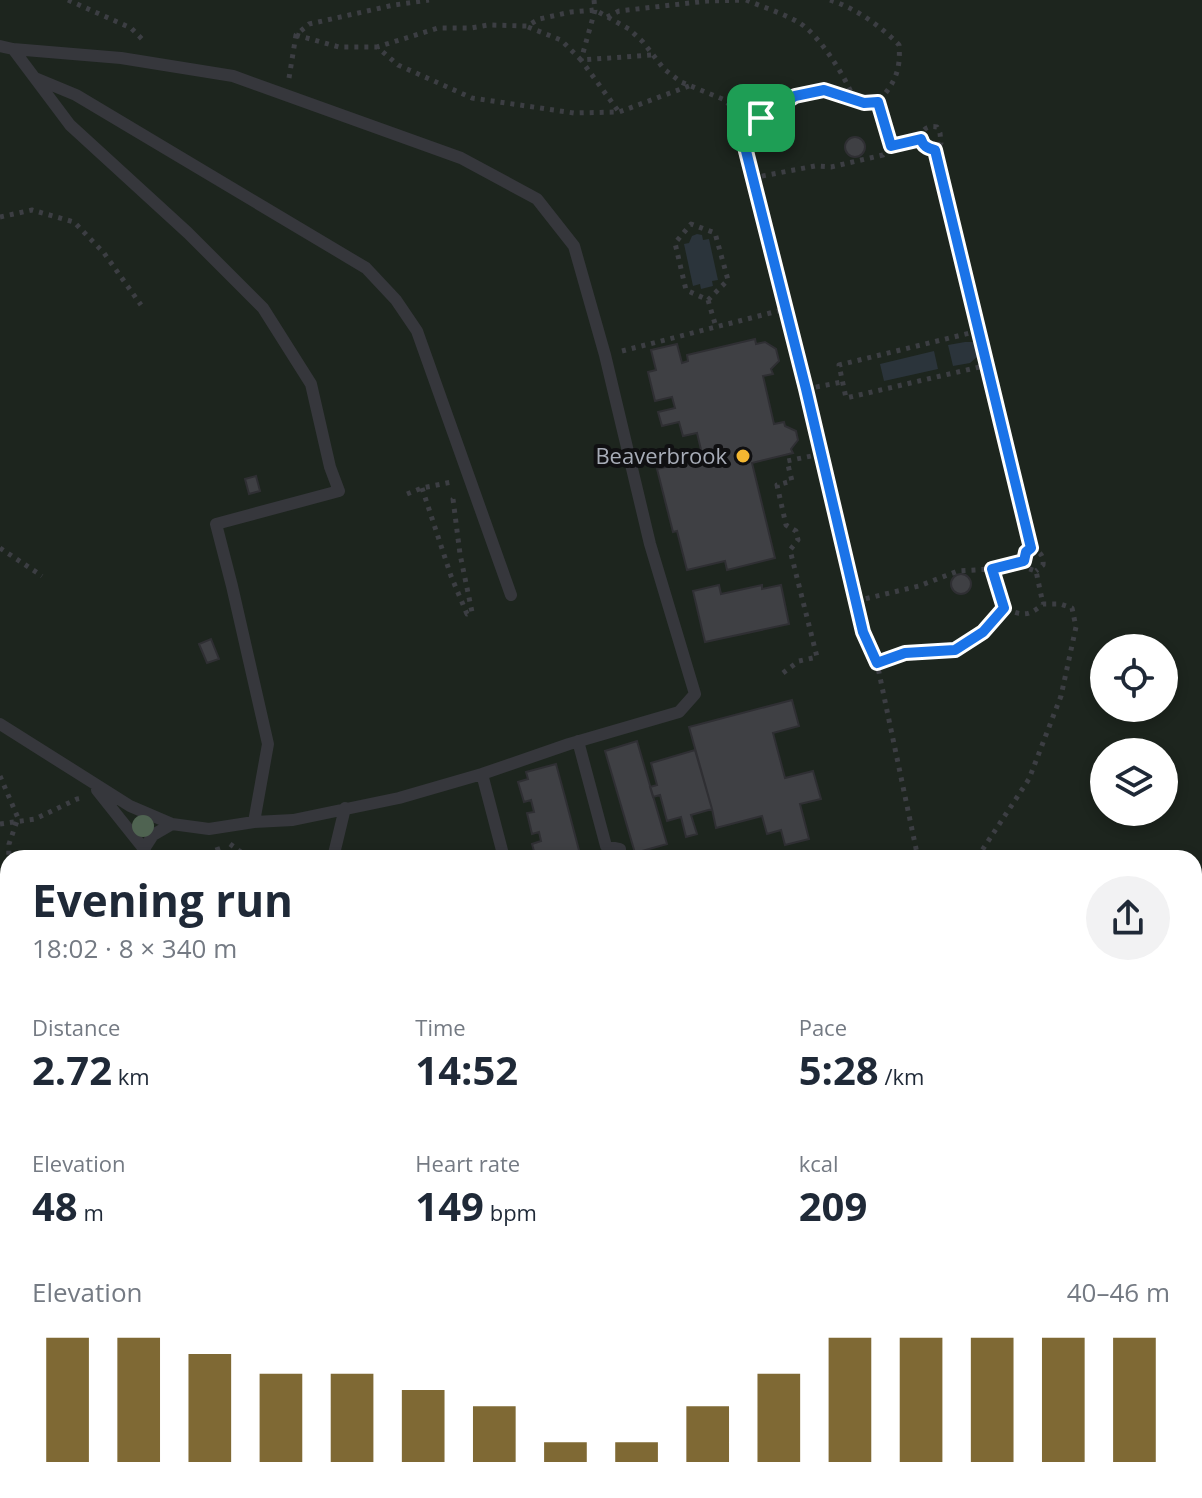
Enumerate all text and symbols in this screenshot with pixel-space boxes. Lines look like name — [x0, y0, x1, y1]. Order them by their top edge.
pin — [727, 84, 795, 152]
icon: arrive — [739, 96, 783, 140]
place label: Beaverbrook — [595, 440, 727, 470]
marker: Beaverbrook — [734, 447, 752, 465]
map controls — [1090, 634, 1178, 826]
button: locate — [1090, 634, 1178, 722]
button: layers — [1090, 738, 1178, 826]
text: Evening run — [32, 870, 293, 930]
button: share — [1086, 876, 1170, 960]
text: 18:02 · 8 × 340 m — [32, 930, 237, 966]
text: Distance — [32, 1012, 120, 1042]
text: Time — [415, 1012, 466, 1042]
text: Pace — [799, 1012, 847, 1042]
text: 2.72 — [32, 1042, 112, 1097]
text: 14:52 — [415, 1042, 518, 1097]
text: 5:28 — [799, 1042, 879, 1097]
text: km — [112, 1061, 150, 1091]
text: /km — [879, 1061, 924, 1091]
text: Elevation — [32, 1148, 125, 1178]
text: Heart rate — [415, 1148, 520, 1178]
text: kcal — [799, 1148, 839, 1178]
text: 48 — [32, 1178, 78, 1233]
text: 149 — [415, 1178, 484, 1233]
text: 209 — [799, 1178, 867, 1233]
text: m — [78, 1197, 104, 1227]
text: bpm — [484, 1197, 537, 1227]
text: Elevation — [32, 1274, 142, 1310]
text: 40–46 m — [1067, 1274, 1170, 1310]

